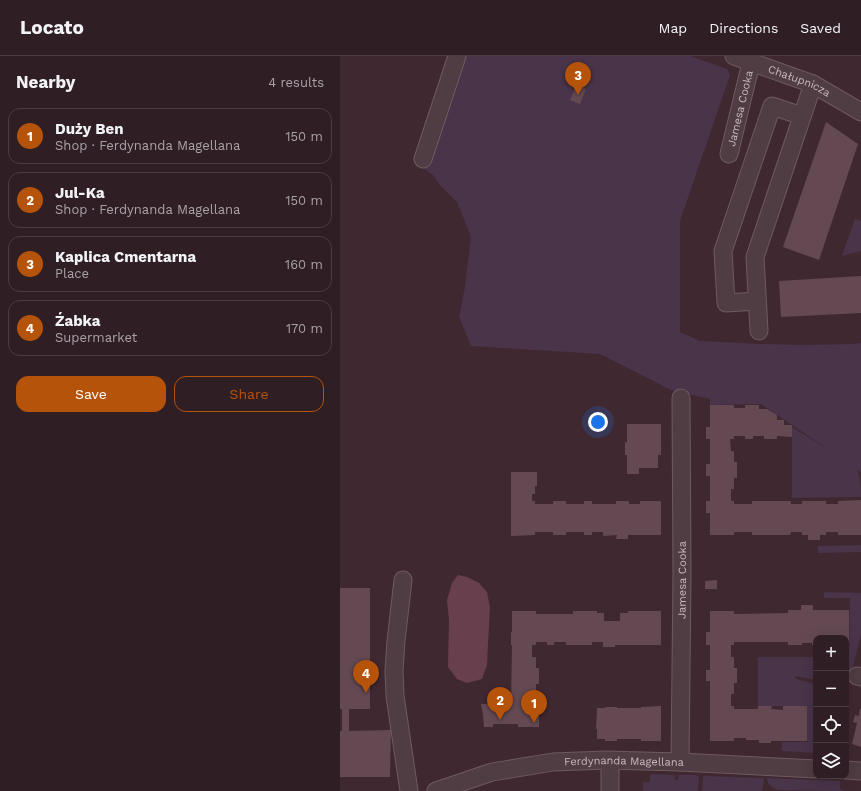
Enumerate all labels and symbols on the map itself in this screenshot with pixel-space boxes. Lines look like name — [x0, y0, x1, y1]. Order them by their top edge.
pin: 3 — [565, 62, 591, 95]
street label: Chałupnicza — [767, 62, 833, 99]
street label: Jamesa Cooka — [725, 69, 756, 148]
your location — [588, 412, 608, 432]
street label: Jamesa Cooka — [675, 541, 689, 619]
pin: 4 — [353, 660, 379, 693]
pin: 2 — [487, 687, 513, 720]
pin: 1 — [521, 690, 547, 723]
street label: Ferdynanda Magellana — [564, 753, 684, 769]

